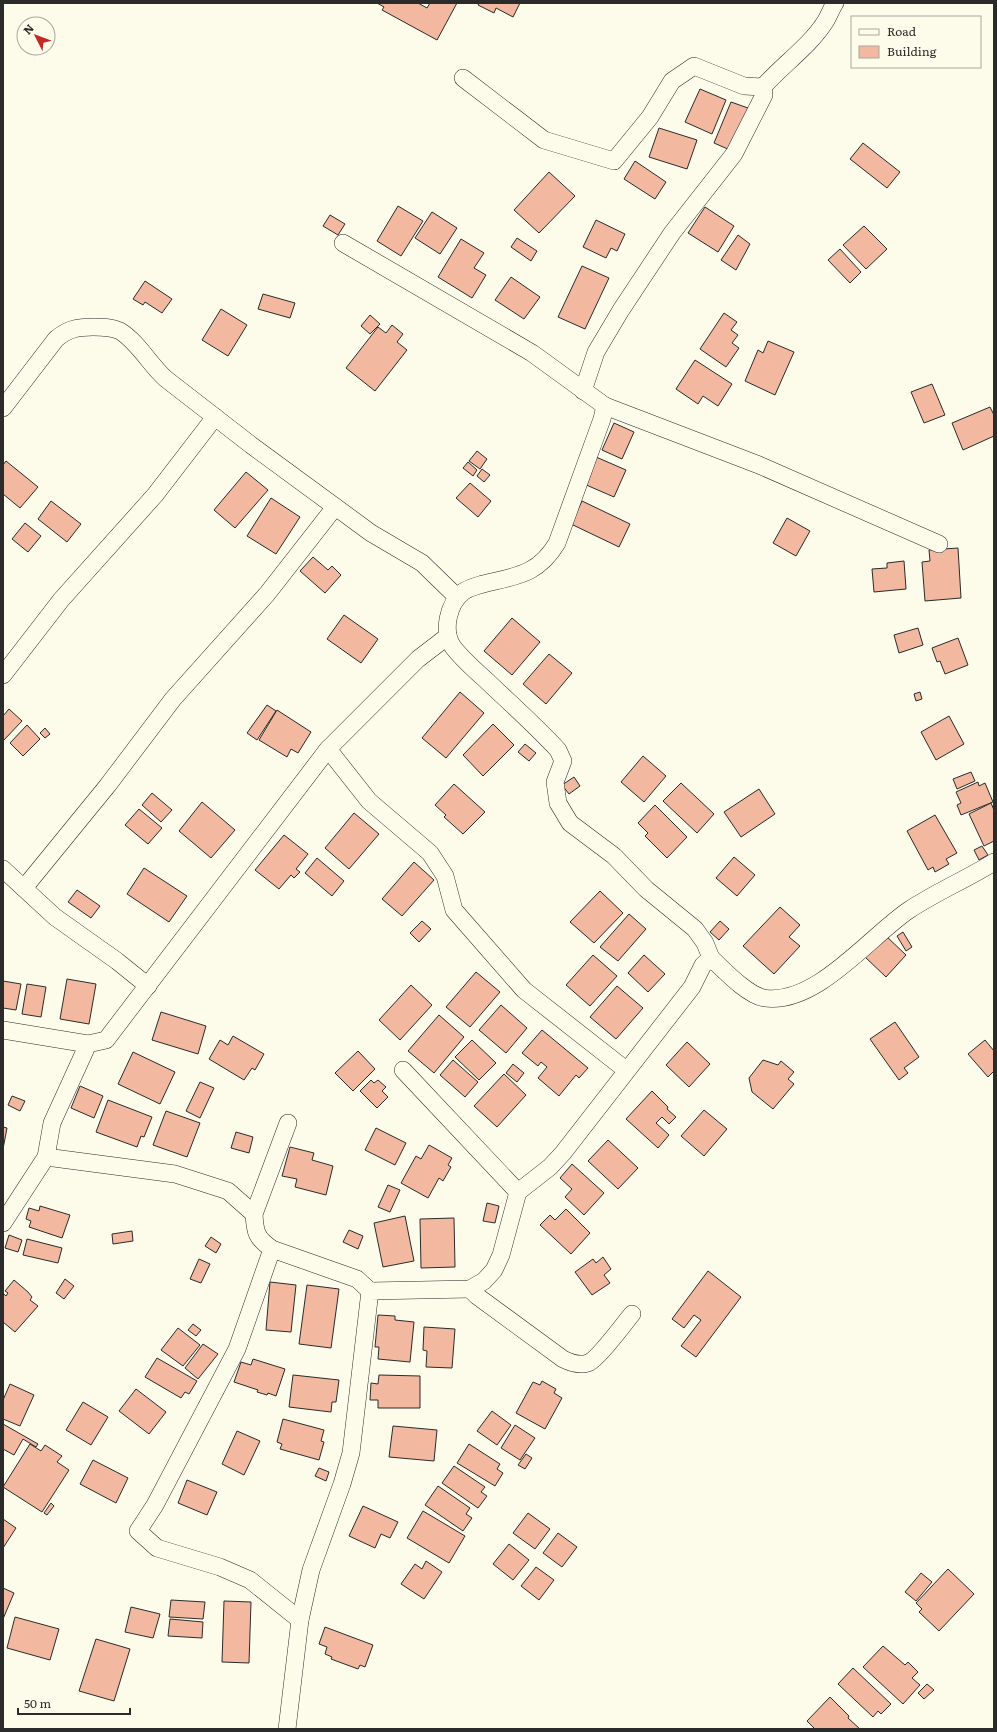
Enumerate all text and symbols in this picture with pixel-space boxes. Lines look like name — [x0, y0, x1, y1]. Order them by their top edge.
north arrow — [16, 16, 56, 56]
legend — [851, 16, 981, 68]
text: N — [19, 20, 37, 37]
text: Road — [887, 22, 917, 40]
text: Building — [887, 42, 937, 60]
scale bar — [18, 1690, 130, 1716]
text: 50 m — [24, 1694, 51, 1712]

